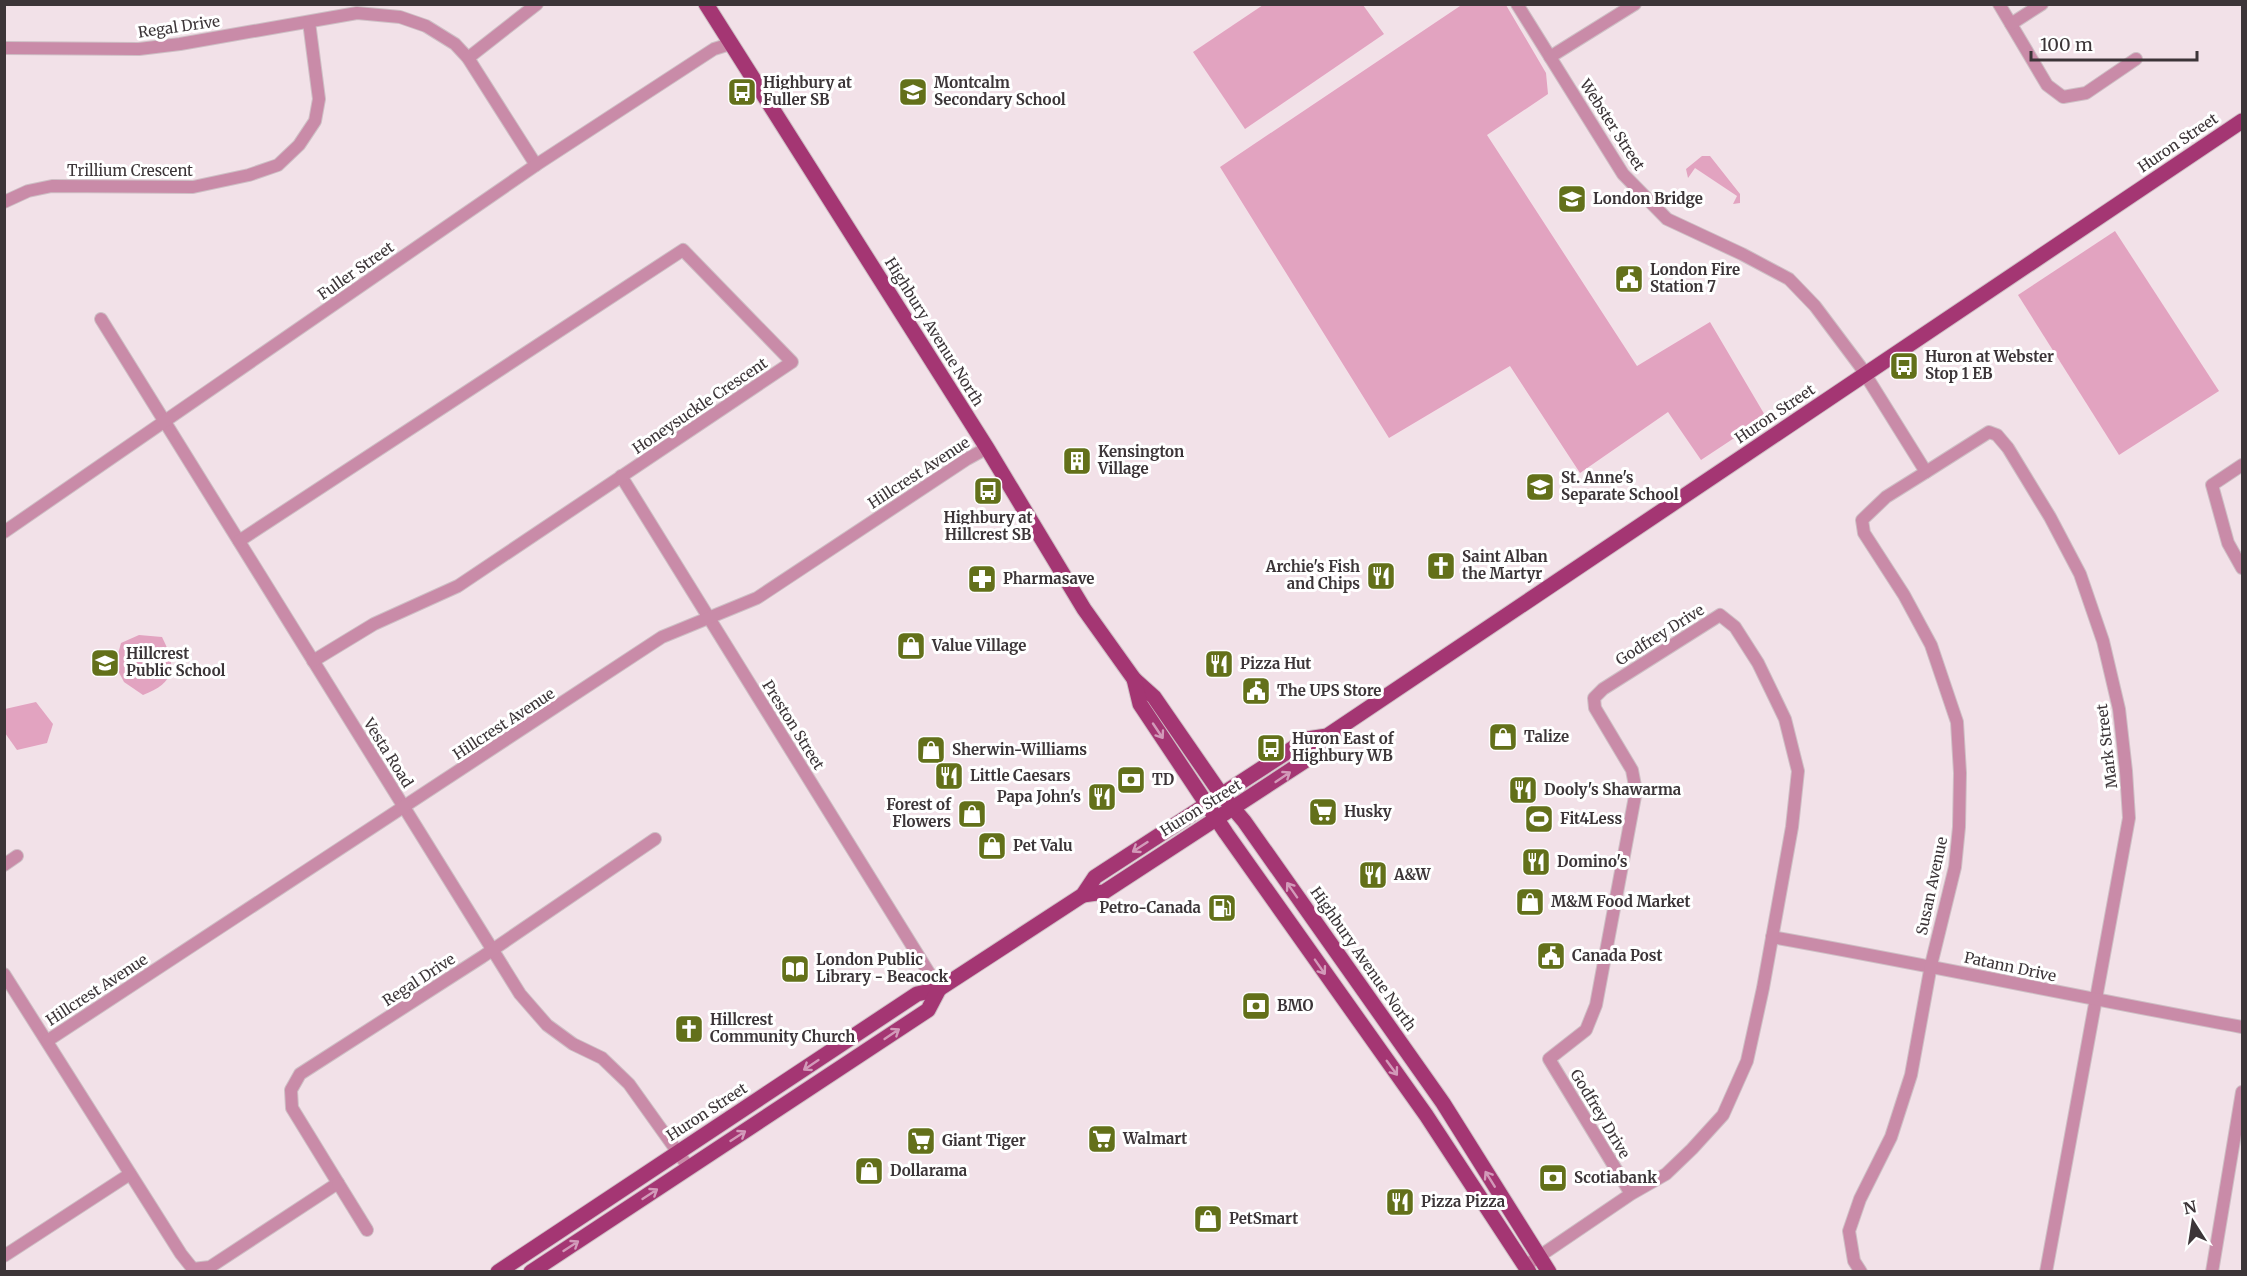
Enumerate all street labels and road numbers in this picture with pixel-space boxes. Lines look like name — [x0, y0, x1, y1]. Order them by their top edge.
street label: Regal Drive — [137, 11, 221, 42]
street label: Webster Street — [1575, 75, 1649, 174]
street label: Huron Street — [2134, 109, 2221, 176]
street label: Trillium Crescent — [67, 161, 193, 180]
street label: Fuller Street — [314, 237, 398, 304]
street label: Highbury Avenue North — [881, 254, 988, 410]
street label: Honeysuckle Crescent — [629, 353, 771, 458]
street label: Huron Street — [1731, 380, 1818, 447]
street label: Hillcrest Avenue — [864, 433, 973, 512]
street label: Godfrey Drive — [1612, 600, 1708, 669]
street label: Preston Street — [758, 676, 829, 773]
street label: Hillcrest Avenue — [449, 684, 558, 763]
street label: Mark Street — [2092, 702, 2121, 790]
street label: Vesta Road — [359, 714, 417, 791]
street label: Huron Street — [1156, 775, 1245, 840]
street label: Susan Avenue — [1912, 835, 1951, 937]
street label: Highbury Avenue North — [1306, 883, 1420, 1035]
street label: Patann Drive — [1962, 947, 2058, 986]
street label: Regal Drive — [379, 949, 459, 1010]
street label: Hillcrest Avenue — [42, 950, 151, 1029]
street label: Godfrey Drive — [1566, 1066, 1635, 1162]
street label: Huron Street — [663, 1078, 751, 1145]

